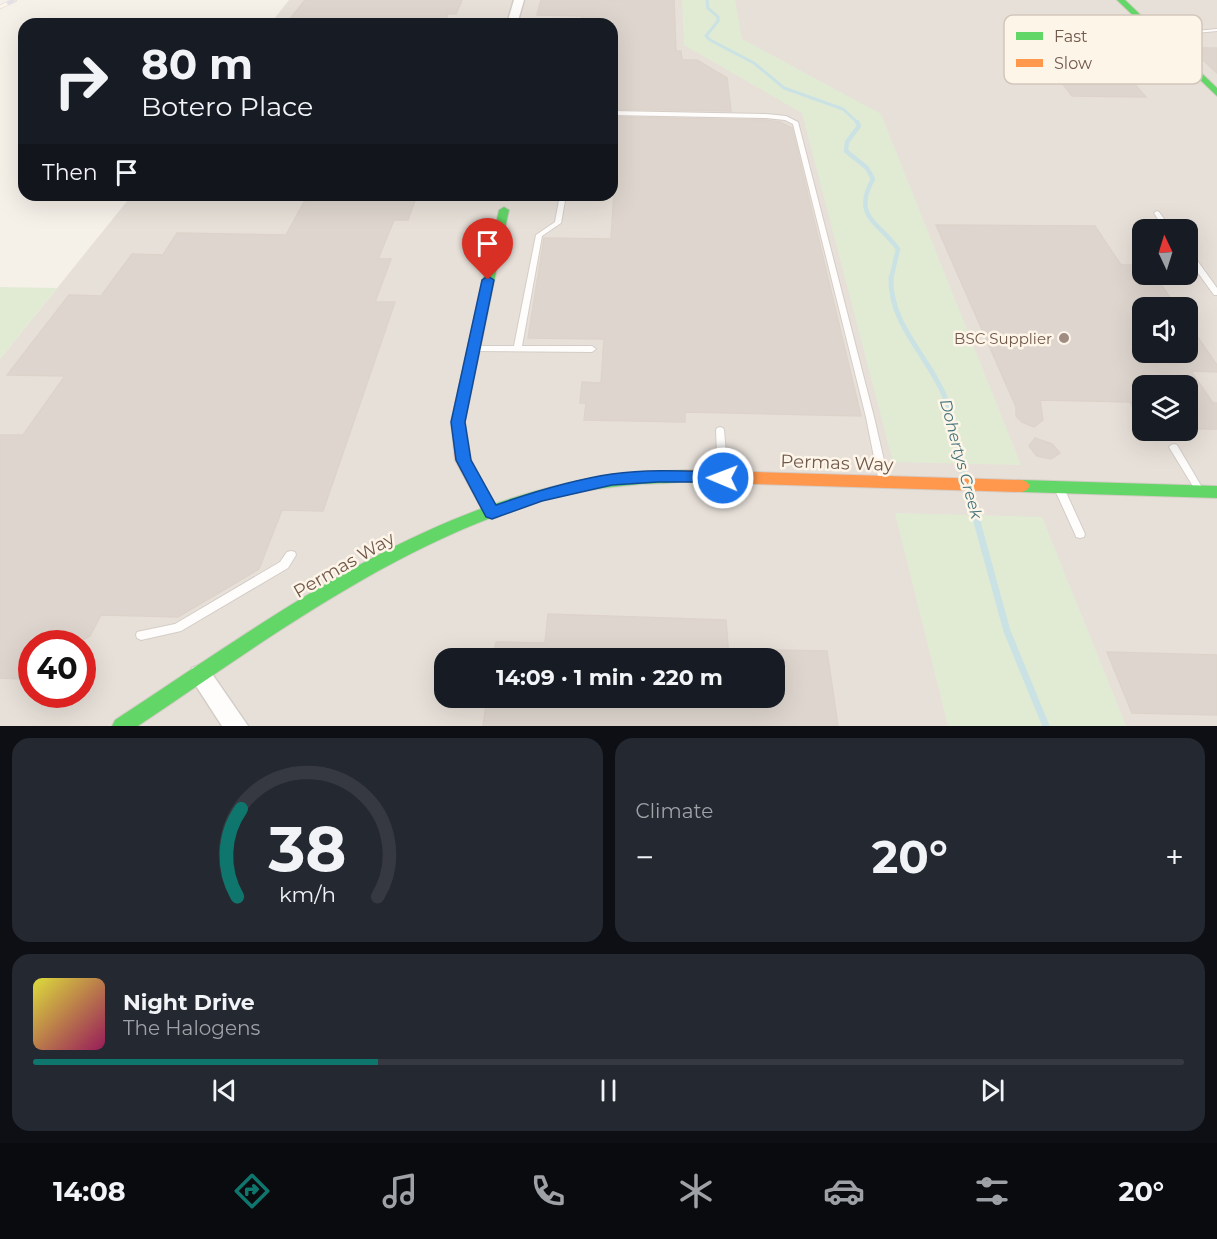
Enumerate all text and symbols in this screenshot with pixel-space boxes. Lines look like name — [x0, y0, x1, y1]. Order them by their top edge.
legend — [1004, 15, 1202, 84]
text: Fast — [1054, 27, 1088, 46]
text: 80 m — [141, 38, 253, 90]
icon: right — [42, 42, 120, 120]
text: Slow — [1054, 54, 1092, 73]
text: Botero Place — [141, 90, 313, 123]
icon: arrive — [110, 156, 143, 189]
text: Then — [42, 159, 98, 186]
pin — [462, 218, 513, 280]
north arrow — [1132, 219, 1198, 285]
map controls — [1132, 219, 1198, 441]
icon: arrive — [471, 227, 504, 260]
button: sound — [1132, 297, 1198, 363]
place label: BSC Supplier — [954, 329, 1052, 348]
marker: BSC Supplier — [1057, 331, 1071, 345]
button: layers — [1132, 375, 1198, 441]
water label: Dohertys Creek — [936, 397, 987, 523]
position arrow — [691, 446, 755, 510]
street label: Permas Way — [780, 450, 894, 476]
street label: Permas Way — [290, 527, 399, 603]
speed limit sign: 40 — [18, 630, 96, 708]
text: 14:09 · 1 min · 220 m — [496, 664, 723, 691]
text: Climate — [636, 799, 713, 823]
text: 38 — [267, 811, 346, 887]
text: 20° — [872, 829, 948, 884]
text: − — [636, 837, 654, 877]
text: + — [1165, 837, 1184, 877]
text: km/h — [279, 881, 336, 907]
text: Night Drive — [123, 989, 255, 1016]
text: The Halogens — [123, 1016, 260, 1040]
icon: previous — [208, 1074, 241, 1107]
icon: pause — [592, 1074, 625, 1107]
icon: next — [976, 1074, 1009, 1107]
icon: directions — [231, 1170, 273, 1212]
icon: music — [379, 1170, 421, 1212]
icon: phone — [527, 1170, 569, 1212]
icon: climate — [675, 1170, 717, 1212]
icon: car — [823, 1170, 865, 1212]
icon: filters — [971, 1170, 1013, 1212]
text: 14:08 — [53, 1175, 126, 1208]
text: 20° — [1118, 1175, 1164, 1208]

